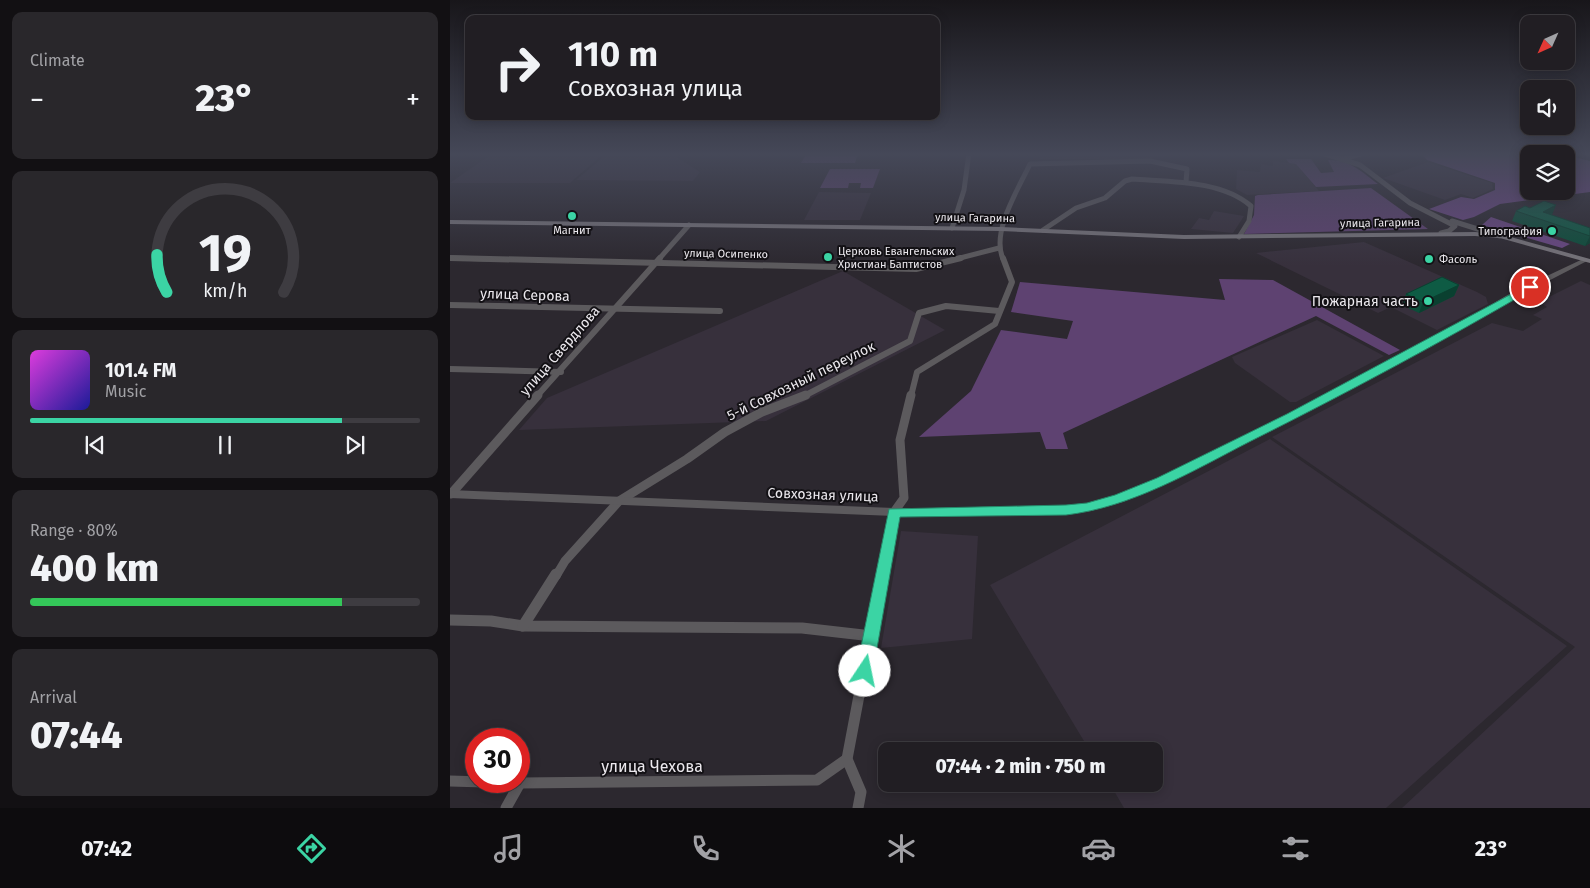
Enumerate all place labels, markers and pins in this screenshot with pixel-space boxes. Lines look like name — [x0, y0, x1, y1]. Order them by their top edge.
marker: Магнит — [566, 210, 578, 222]
place label: Магнит — [553, 224, 591, 237]
place label: Типография — [1478, 225, 1542, 238]
marker: Типография — [1546, 225, 1558, 237]
place label: Церковь Евангельских Христиан Баптистов — [838, 245, 955, 271]
marker: Церковь Евангельских Христиан Баптистов — [822, 251, 834, 263]
marker: Фасоль — [1423, 253, 1435, 265]
place label: Фасоль — [1439, 253, 1478, 266]
pin — [1509, 266, 1551, 308]
place label: Пожарная часть — [1312, 293, 1418, 310]
marker: Пожарная часть — [1422, 295, 1434, 307]

